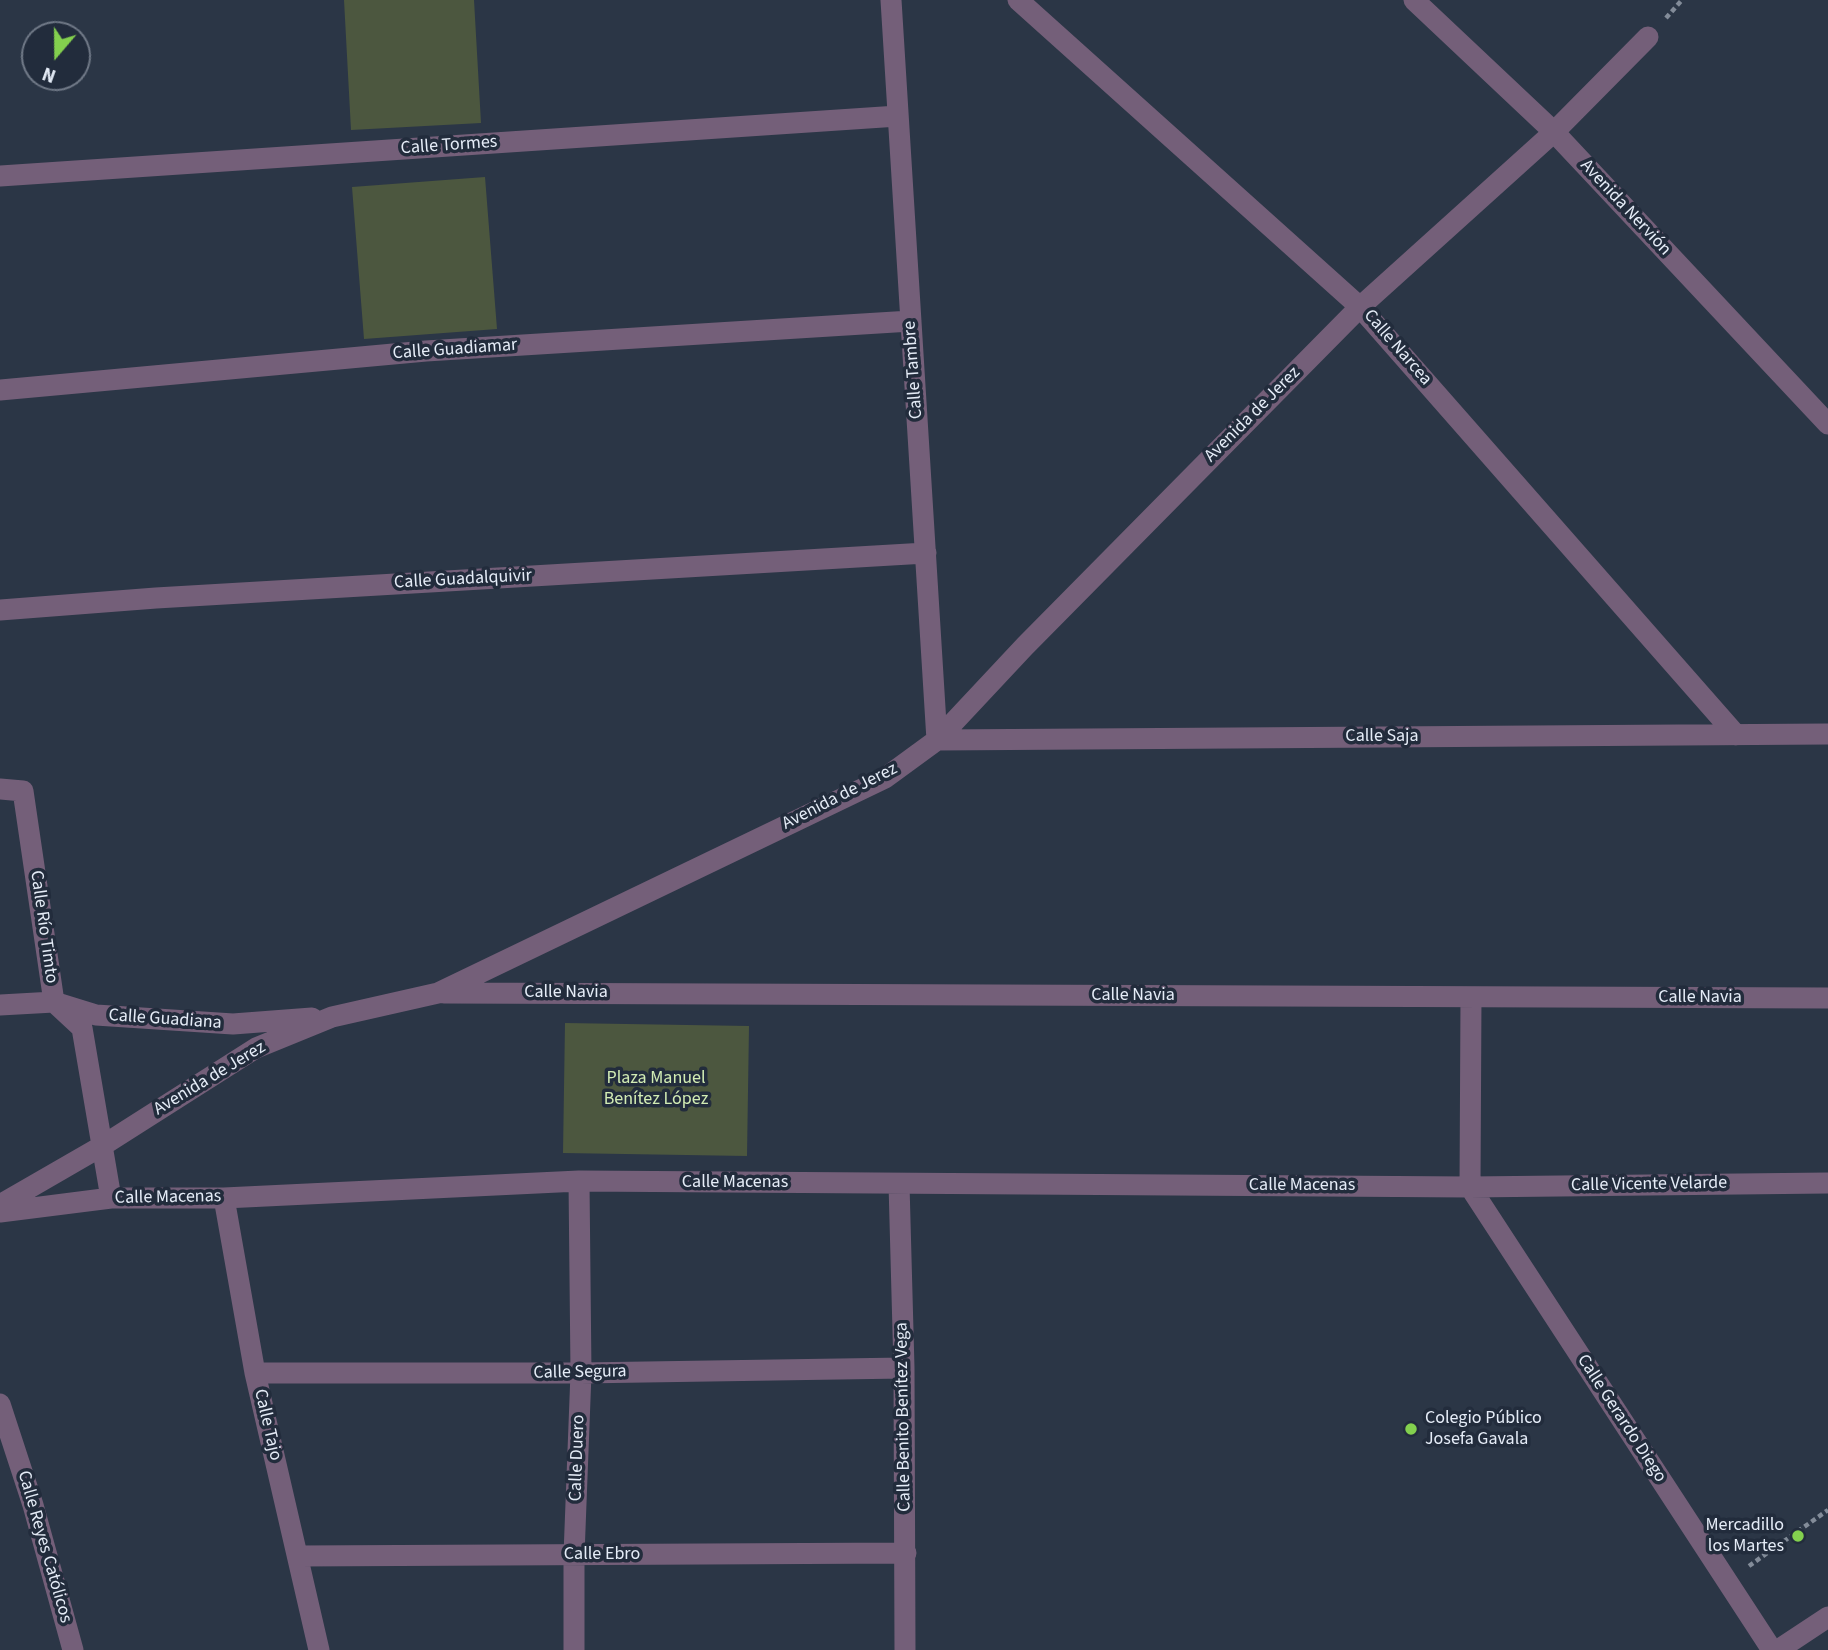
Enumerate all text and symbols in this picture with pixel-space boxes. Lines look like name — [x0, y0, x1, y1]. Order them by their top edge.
north arrow — [21, 21, 91, 91]
text: N — [39, 59, 60, 89]
street label: Calle Tormes — [400, 132, 498, 160]
street label: Avenida Nervión — [1575, 155, 1675, 261]
street label: Calle Narcea — [1358, 306, 1436, 390]
street label: Calle Tambre — [900, 320, 928, 420]
street label: Calle Guadiamar — [392, 335, 518, 365]
street label: Avenida de Jerez — [1201, 363, 1305, 467]
street label: Calle Guadalquivir — [394, 566, 532, 594]
street label: Calle Saja — [1345, 726, 1419, 748]
street label: Avenida de Jerez — [779, 759, 901, 835]
street label: Calle Río Timto — [24, 869, 62, 985]
street label: Calle Navia — [524, 982, 608, 1004]
street label: Calle Navia — [1091, 985, 1175, 1007]
street label: Calle Navia — [1658, 987, 1742, 1009]
street label: Calle Guadiana — [108, 1005, 222, 1035]
street label: Avenida de Jerez — [150, 1037, 270, 1121]
park label: Plaza Manuel Benítez López — [604, 1068, 708, 1110]
street label: Calle Macenas — [682, 1172, 788, 1194]
street label: Calle Vicente Velarde — [1571, 1173, 1727, 1197]
street label: Calle Macenas — [1249, 1175, 1355, 1197]
street label: Calle Macenas — [115, 1186, 221, 1210]
street label: Calle Benito Benítez Vega — [892, 1322, 916, 1512]
street label: Calle Gerardo Diego — [1572, 1351, 1670, 1487]
street label: Calle Segura — [533, 1361, 627, 1385]
street label: Calle Tajo — [248, 1387, 286, 1463]
place label: Colegio Público Josefa Gavala — [1425, 1408, 1542, 1450]
street label: Calle Duero — [566, 1414, 590, 1502]
marker: Colegio Público Josefa Gavala — [1403, 1421, 1419, 1437]
street label: Calle Reyes Católicos — [12, 1468, 76, 1626]
place label: Mercadillo los Martes — [1705, 1515, 1784, 1558]
marker: Mercadillo los Martes — [1790, 1528, 1806, 1544]
street label: Calle Ebro — [564, 1544, 640, 1566]

